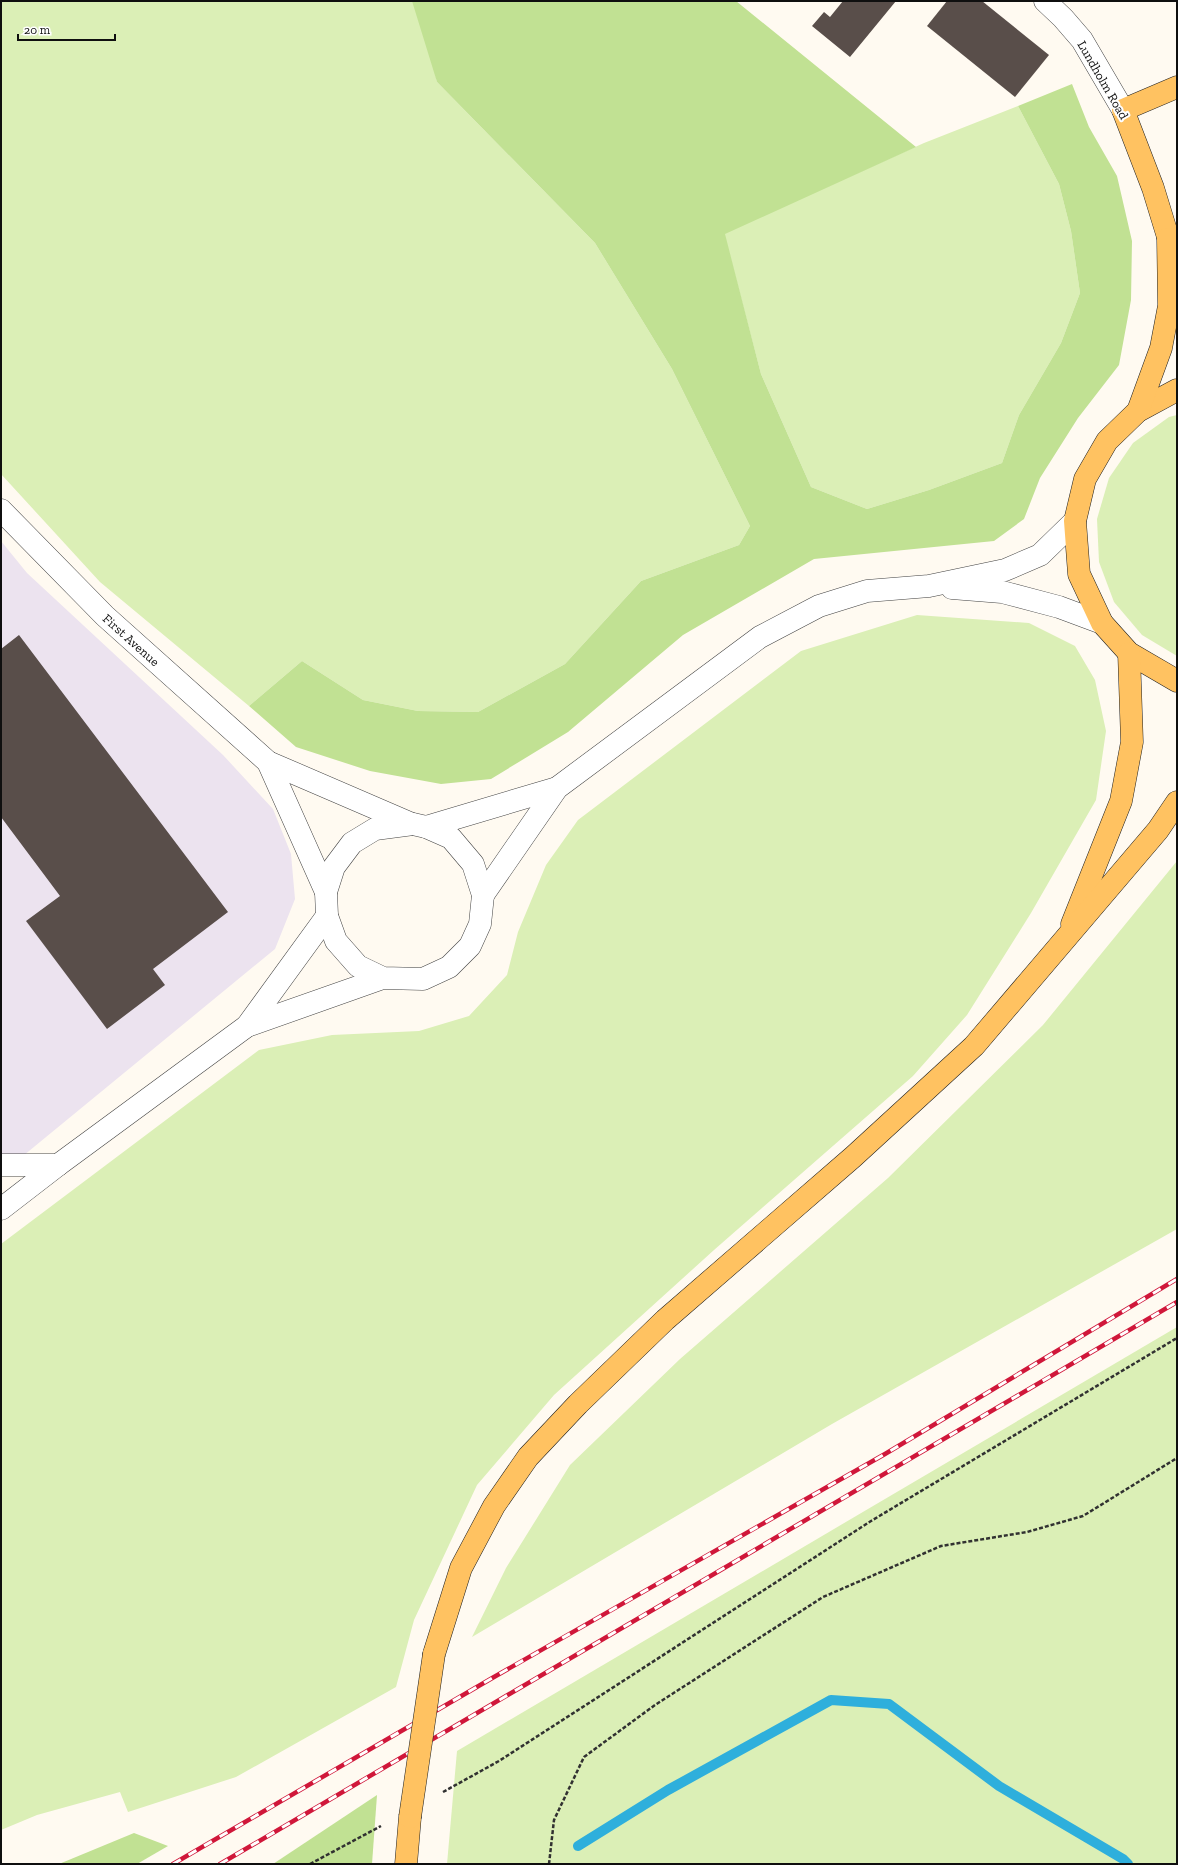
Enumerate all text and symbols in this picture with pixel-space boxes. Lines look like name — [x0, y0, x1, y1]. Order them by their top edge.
scale bar — [18, 16, 115, 42]
text: 20 m — [24, 23, 51, 37]
street label: Lundholm Road — [1074, 38, 1132, 122]
street label: First Avenue — [100, 611, 163, 669]

